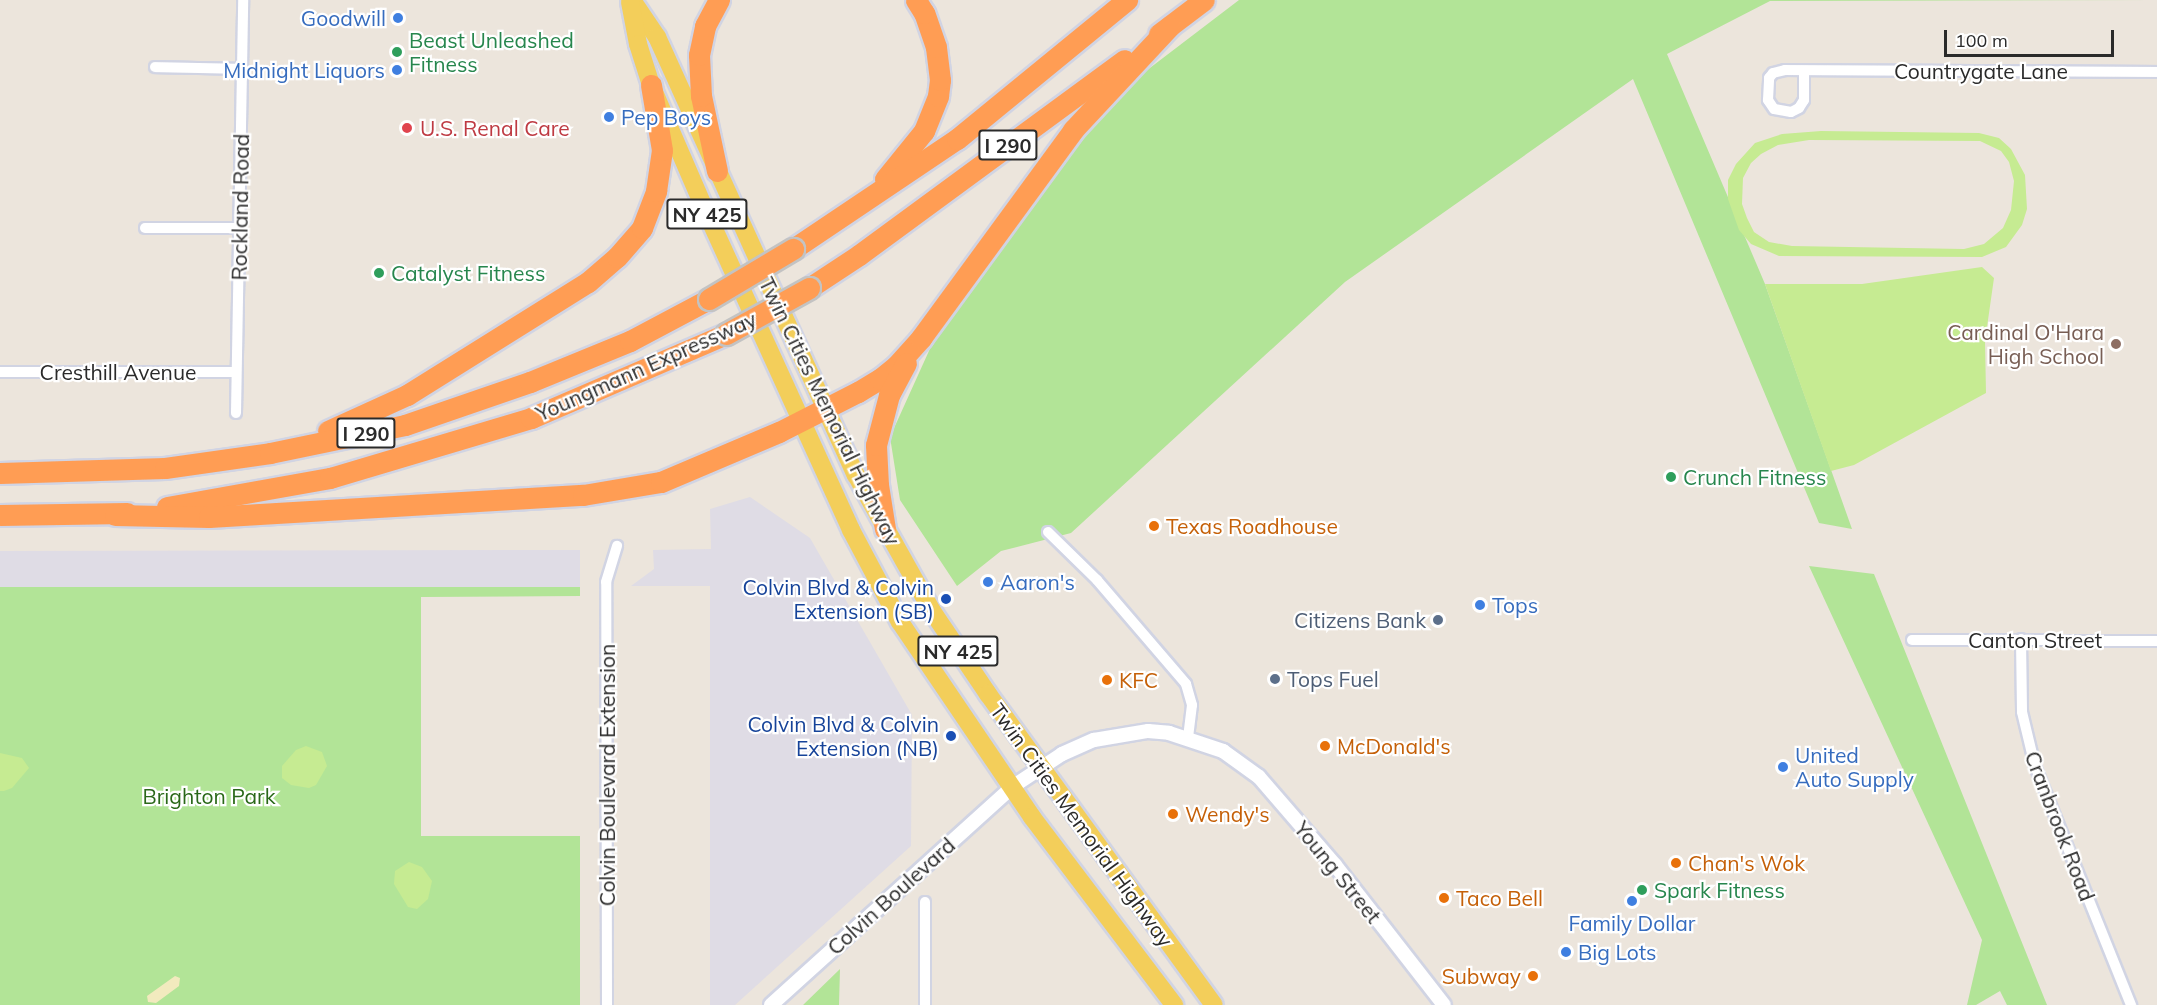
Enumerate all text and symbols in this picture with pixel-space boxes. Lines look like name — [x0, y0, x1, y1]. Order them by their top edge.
place label: Goodwill — [301, 5, 386, 31]
marker: Goodwill — [391, 11, 405, 25]
scale bar — [1947, 18, 2116, 56]
place label: Beast Unleashed Fitness — [409, 27, 574, 77]
text: 100 m — [1955, 29, 2008, 52]
marker: Beast Unleashed Fitness — [390, 45, 404, 59]
place label: Midnight Liquors — [223, 57, 385, 83]
street label: Countrygate Lane — [1894, 58, 2068, 84]
marker: Midnight Liquors — [390, 63, 404, 77]
place label: Pep Boys — [621, 104, 711, 130]
marker: Pep Boys — [602, 110, 616, 124]
place label: U.S. Renal Care — [420, 115, 570, 141]
marker: U.S. Renal Care — [398, 119, 416, 137]
road number: I 290 — [978, 128, 1038, 162]
street label: Rockland Road — [226, 133, 254, 281]
road number: NY 425 — [665, 197, 749, 231]
place label: Catalyst Fitness — [391, 260, 545, 286]
marker: Catalyst Fitness — [372, 266, 386, 280]
street label: Twin Cities Memorial Highway — [754, 273, 906, 549]
street label: Youngmann Expressway — [532, 306, 760, 426]
place label: Cardinal O'Hara High School — [1947, 319, 2104, 369]
marker: Cardinal O'Hara High School — [2109, 337, 2123, 351]
street label: Cresthill Avenue — [40, 359, 196, 385]
road number: I 290 — [336, 416, 396, 450]
place label: Crunch Fitness — [1683, 464, 1826, 490]
marker: Crunch Fitness — [1664, 470, 1678, 484]
place label: Texas Roadhouse — [1166, 513, 1338, 539]
marker: Texas Roadhouse — [1147, 519, 1161, 533]
place label: Aaron's — [1000, 569, 1075, 595]
place label: Colvin Blvd & Colvin Extension (SB) — [742, 574, 934, 624]
marker: Aaron's — [981, 575, 995, 589]
marker: Colvin Blvd & Colvin Extension (SB) — [939, 592, 953, 606]
place label: Tops — [1492, 592, 1538, 618]
marker: Tops — [1473, 598, 1487, 612]
place label: Citizens Bank — [1294, 607, 1426, 633]
marker: Citizens Bank — [1431, 613, 1445, 627]
street label: Canton Street — [1968, 627, 2102, 653]
road number: NY 425 — [916, 634, 1000, 668]
street label: Colvin Boulevard Extension — [594, 644, 620, 906]
place label: Tops Fuel — [1287, 666, 1379, 692]
place label: KFC — [1119, 667, 1158, 693]
marker: Tops Fuel — [1268, 672, 1282, 686]
marker: KFC — [1100, 673, 1114, 687]
street label: Twin Cities Memorial Highway — [985, 698, 1179, 952]
place label: Colvin Blvd & Colvin Extension (NB) — [747, 711, 939, 761]
marker: Colvin Blvd & Colvin Extension (NB) — [944, 729, 958, 743]
place label: McDonald's — [1337, 733, 1451, 759]
marker: McDonald's — [1318, 739, 1332, 753]
place label: United Auto Supply — [1795, 742, 1914, 792]
street label: Cranbrook Road — [2020, 747, 2100, 905]
marker: United Auto Supply — [1776, 760, 1790, 774]
park label: Brighton Park — [142, 783, 276, 809]
place label: Wendy's — [1185, 801, 1270, 827]
marker: Wendy's — [1166, 807, 1180, 821]
street label: Young Street — [1289, 816, 1387, 928]
street label: Colvin Boulevard — [822, 832, 960, 960]
place label: Chan's Wok — [1688, 850, 1805, 876]
marker: Chan's Wok — [1669, 856, 1683, 870]
place label: Spark Fitness — [1654, 877, 1785, 903]
marker: Spark Fitness — [1635, 883, 1649, 897]
place label: Taco Bell — [1456, 885, 1543, 911]
marker: Taco Bell — [1437, 891, 1451, 905]
marker: Family Dollar — [1625, 894, 1639, 908]
place label: Family Dollar — [1569, 910, 1695, 936]
place label: Big Lots — [1578, 939, 1656, 965]
marker: Big Lots — [1559, 945, 1573, 959]
place label: Subway — [1442, 963, 1521, 989]
marker: Subway — [1526, 969, 1540, 983]

